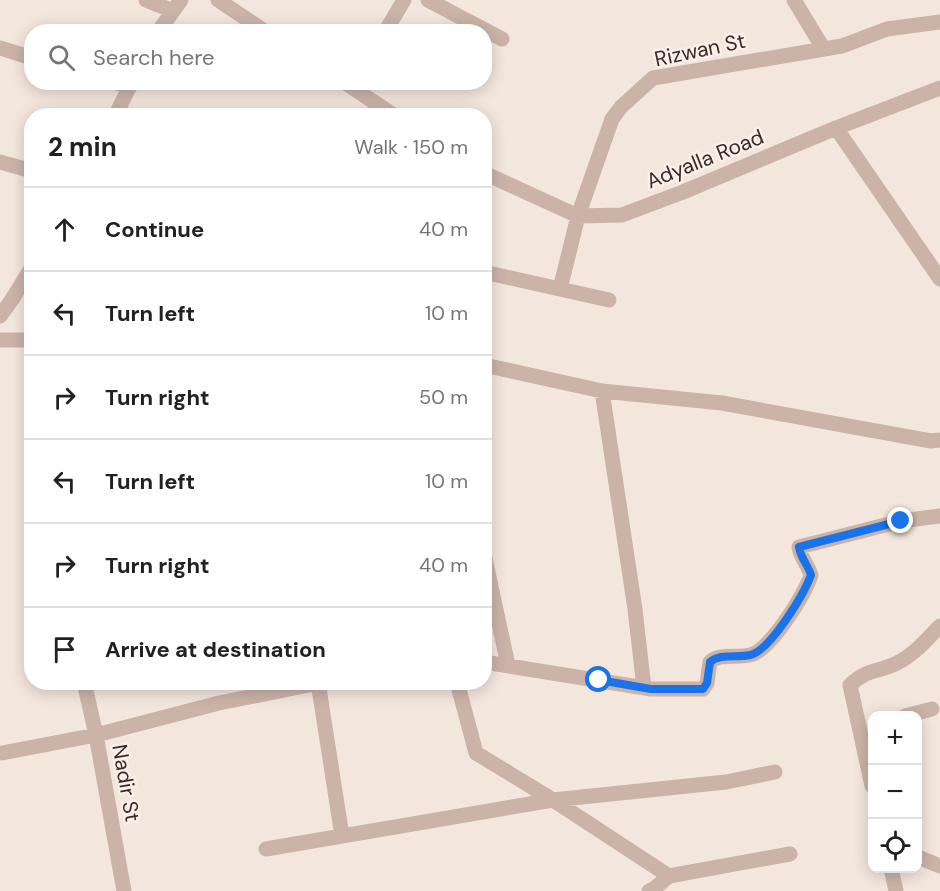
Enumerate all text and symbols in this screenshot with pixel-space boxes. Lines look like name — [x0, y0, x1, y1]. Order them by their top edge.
search box — [24, 24, 492, 90]
street label: Rizwan St — [652, 27, 748, 73]
icon: search — [45, 41, 78, 74]
text: Search here — [93, 43, 214, 72]
street label: Adyalla Road — [642, 123, 768, 195]
text: 2 min — [48, 130, 117, 164]
text: Walk · 150 m — [354, 134, 468, 160]
icon: ahead — [48, 213, 81, 246]
text: Continue — [105, 215, 204, 244]
text: 40 m — [419, 216, 468, 242]
icon: left — [48, 297, 81, 330]
text: Turn left — [105, 299, 195, 328]
text: 10 m — [425, 300, 468, 326]
icon: right — [48, 381, 81, 414]
text: Turn right — [105, 383, 210, 412]
text: 50 m — [419, 384, 468, 410]
icon: left — [48, 465, 81, 498]
text: Turn left — [105, 467, 195, 496]
text: 10 m — [425, 468, 468, 494]
route end — [887, 507, 913, 533]
icon: right — [48, 549, 81, 582]
text: Turn right — [105, 551, 210, 580]
text: 40 m — [419, 552, 468, 578]
icon: arrive — [48, 633, 81, 666]
text: Arrive at destination — [105, 635, 326, 664]
route start — [585, 666, 611, 692]
map controls — [868, 711, 922, 873]
button: + — [868, 711, 922, 765]
street label: Nadir St — [105, 742, 147, 824]
button: − — [868, 765, 922, 819]
button: locate — [868, 819, 922, 873]

